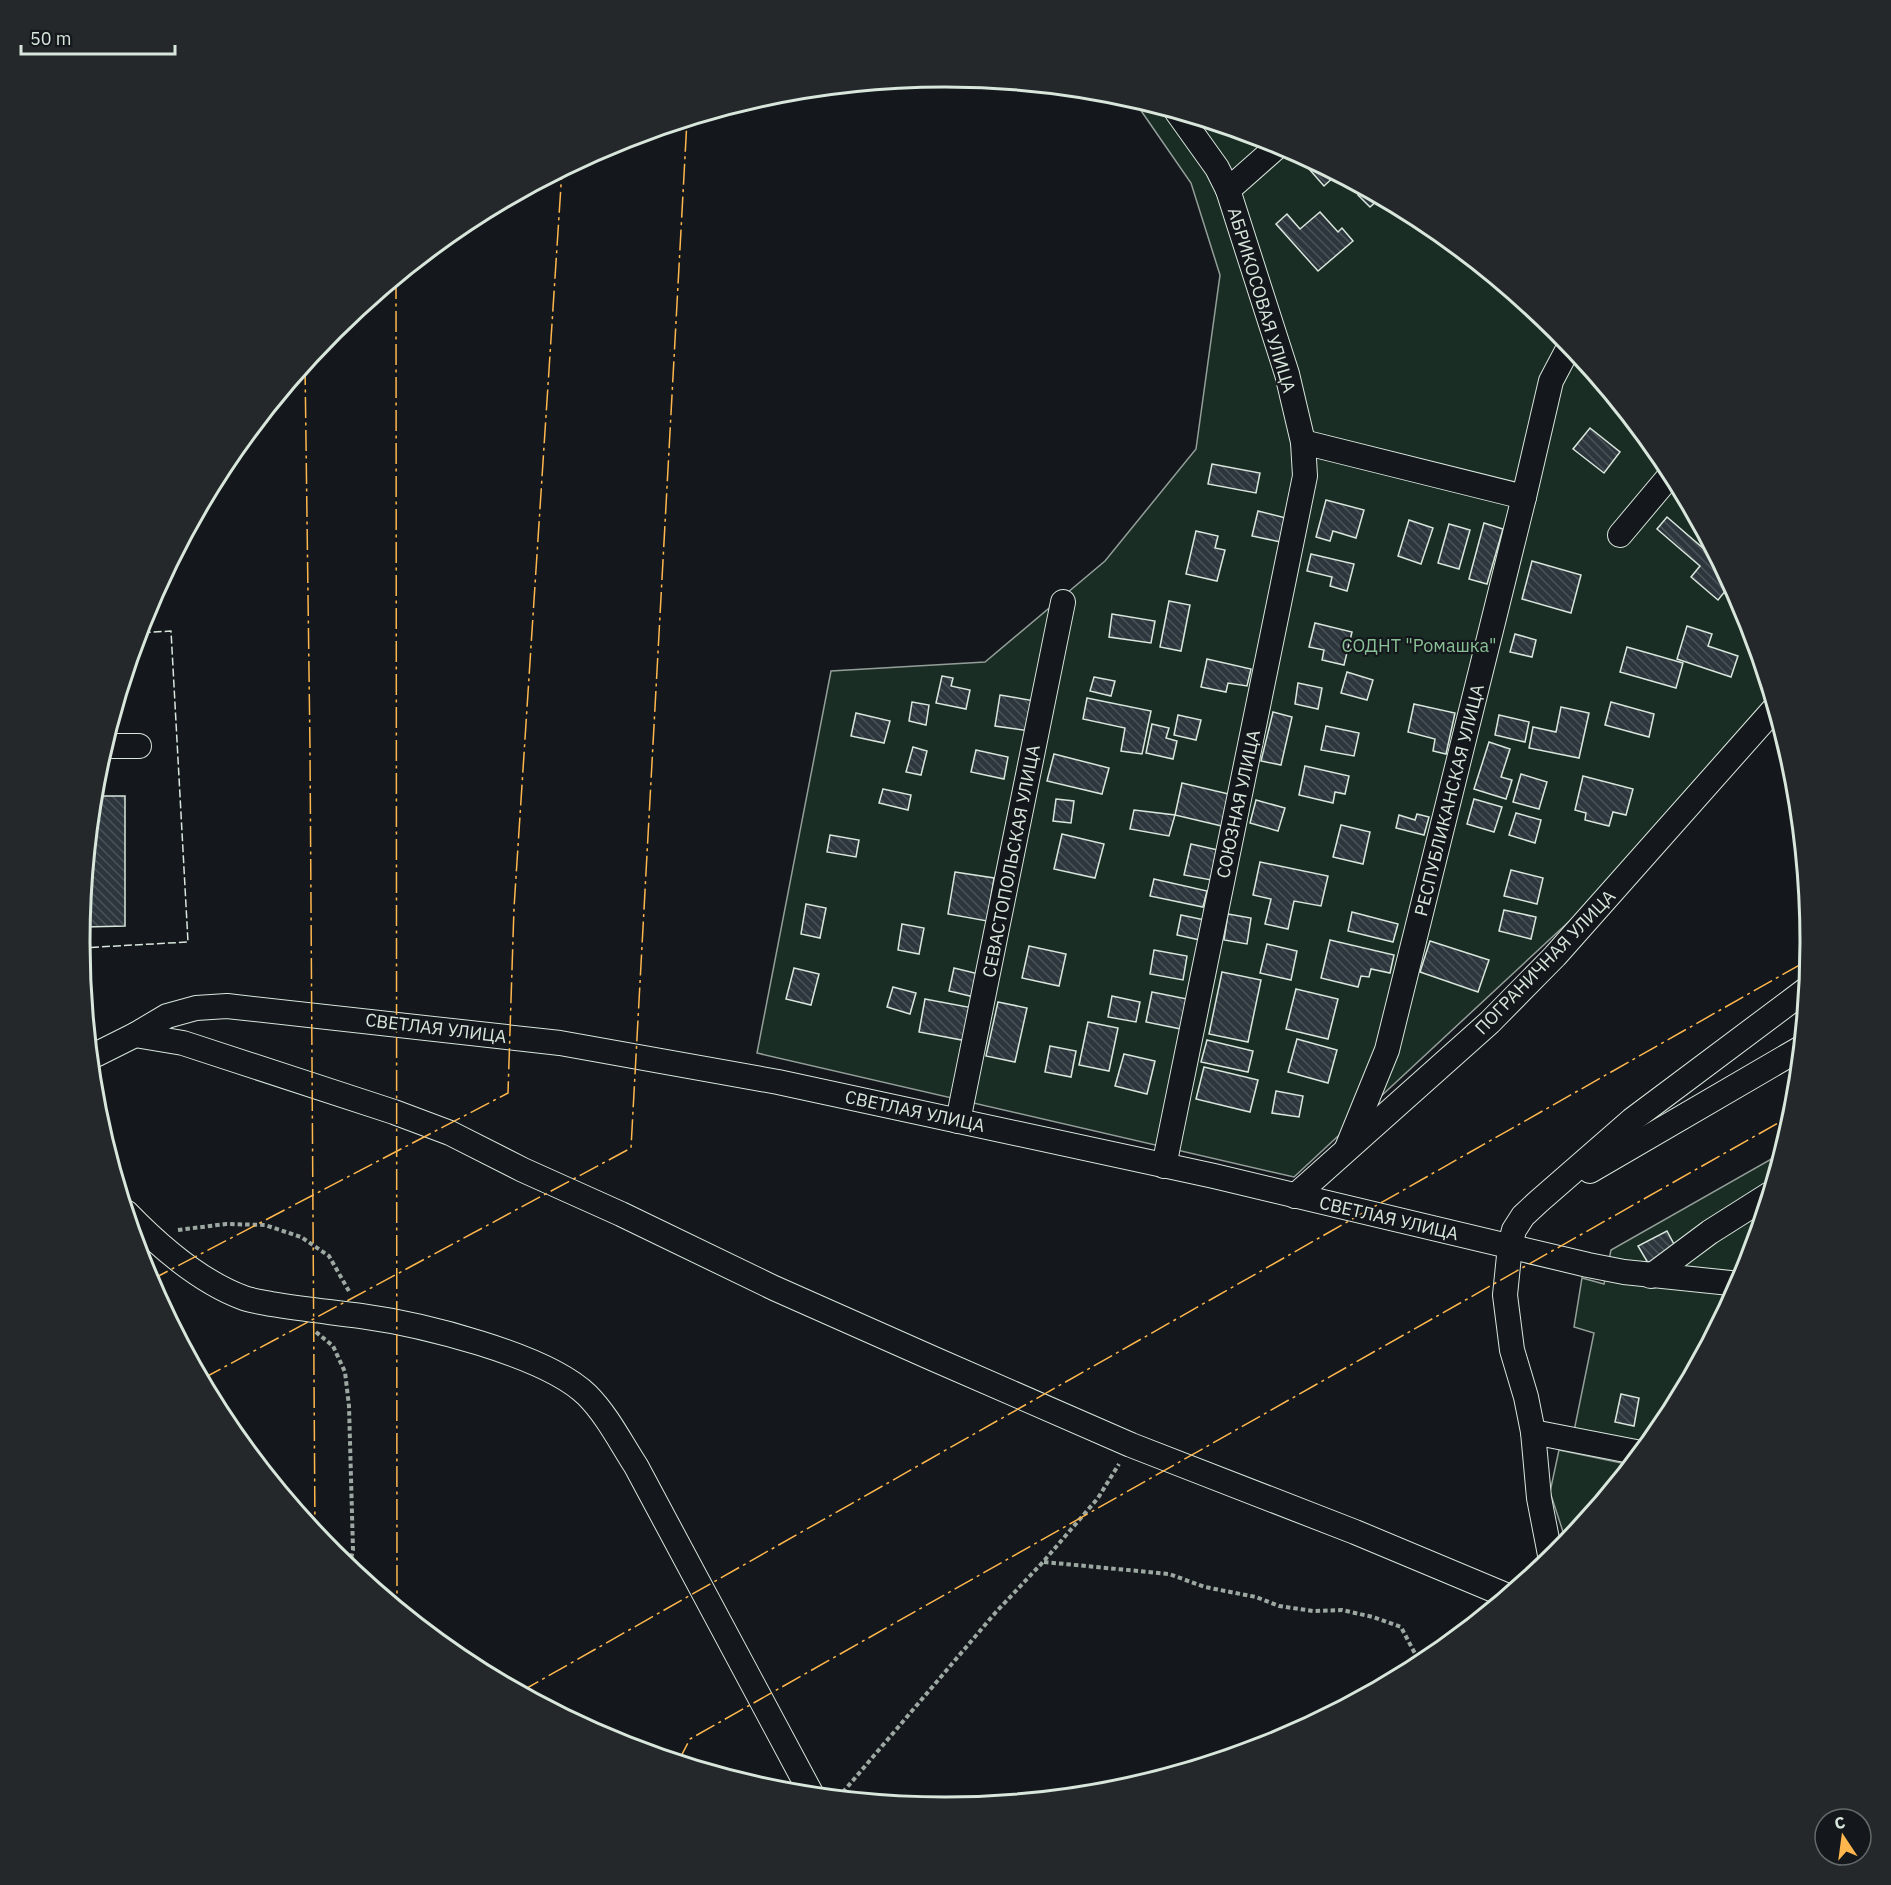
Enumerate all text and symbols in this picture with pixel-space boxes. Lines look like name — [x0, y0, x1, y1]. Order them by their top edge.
scale bar — [21, 18, 176, 56]
text: 50 m — [30, 27, 72, 50]
street label: АБРИКОСОВАЯ УЛИЦА — [1223, 204, 1301, 396]
park label: СОДНТ "Ромашка" — [1342, 634, 1496, 657]
street label: РЕСПУБЛИКАНСКАЯ УЛИЦА — [1409, 681, 1489, 918]
street label: СОЮЗНАЯ УЛИЦА — [1211, 727, 1265, 880]
street label: СЕВАСТОПОЛЬСКАЯ УЛИЦА — [977, 742, 1045, 979]
street label: ПОГРАНИЧНАЯ УЛИЦА — [1470, 884, 1620, 1039]
street label: СВЕТЛАЯ УЛИЦА — [364, 1008, 508, 1048]
street label: СВЕТЛАЯ УЛИЦА — [843, 1085, 987, 1137]
street label: СВЕТЛАЯ УЛИЦА — [1317, 1191, 1461, 1245]
north arrow — [1813, 1807, 1873, 1867]
text: С — [1832, 1811, 1847, 1833]

